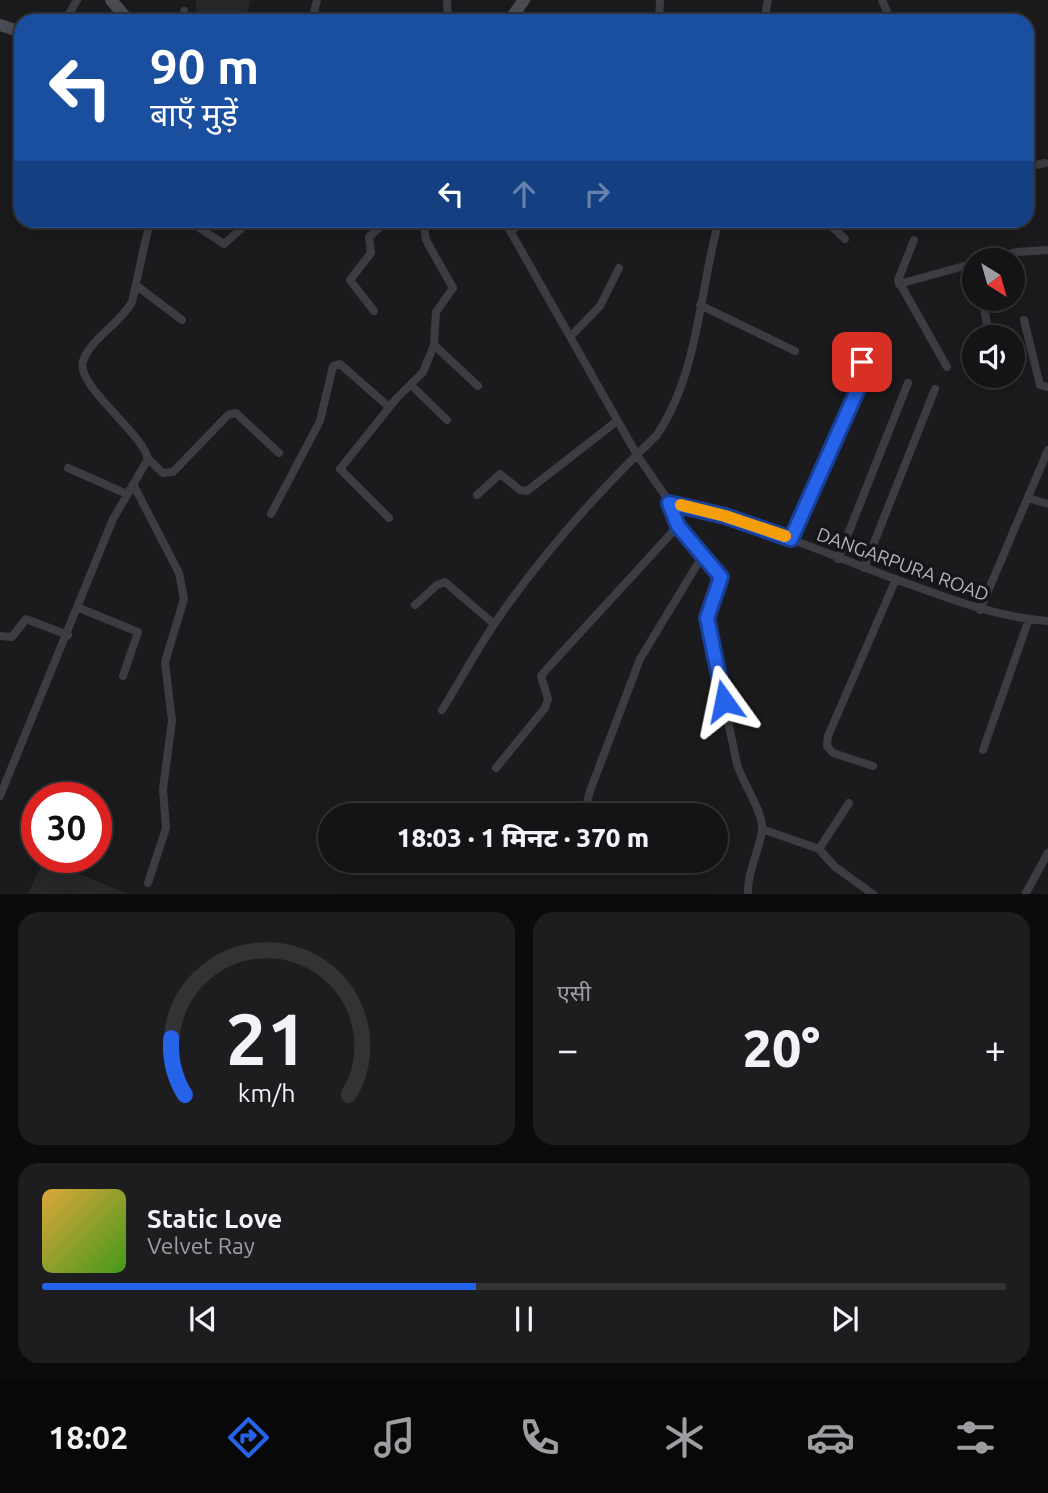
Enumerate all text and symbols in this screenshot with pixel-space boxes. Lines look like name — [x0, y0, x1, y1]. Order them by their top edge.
text: 90 m — [150, 38, 259, 93]
icon: left — [35, 42, 126, 133]
text: बाएँ मुड़ें — [150, 96, 238, 132]
icon: left — [432, 175, 470, 213]
icon: ahead — [505, 175, 543, 213]
icon: right — [578, 175, 616, 213]
north arrow — [962, 248, 1026, 312]
map controls — [962, 248, 1025, 388]
button: sound — [962, 325, 1025, 388]
pin — [832, 332, 892, 392]
icon: arrive — [843, 343, 881, 381]
street label: DANGARPURA ROAD — [814, 523, 992, 605]
position arrow — [687, 664, 761, 738]
speed limit sign: 30 — [21, 782, 112, 873]
text: 18:03 · 1 मिनट · 370 m — [397, 823, 649, 852]
text: एसी — [557, 980, 591, 1005]
text: 21 — [225, 997, 308, 1079]
text: 20° — [743, 1019, 820, 1077]
text: − — [557, 1028, 578, 1070]
text: + — [985, 1028, 1006, 1070]
text: km/h — [238, 1078, 295, 1106]
text: Static Love — [147, 1204, 282, 1233]
text: Velvet Ray — [147, 1233, 255, 1258]
icon: previous — [184, 1300, 222, 1338]
icon: pause — [505, 1300, 543, 1338]
icon: next — [826, 1300, 864, 1338]
icon: directions — [224, 1413, 273, 1462]
icon: music — [370, 1413, 419, 1462]
icon: phone — [515, 1413, 564, 1462]
icon: climate — [660, 1413, 709, 1462]
icon: car — [806, 1413, 855, 1462]
icon: filters — [951, 1413, 1000, 1462]
text: 18:02 — [48, 1419, 128, 1455]

